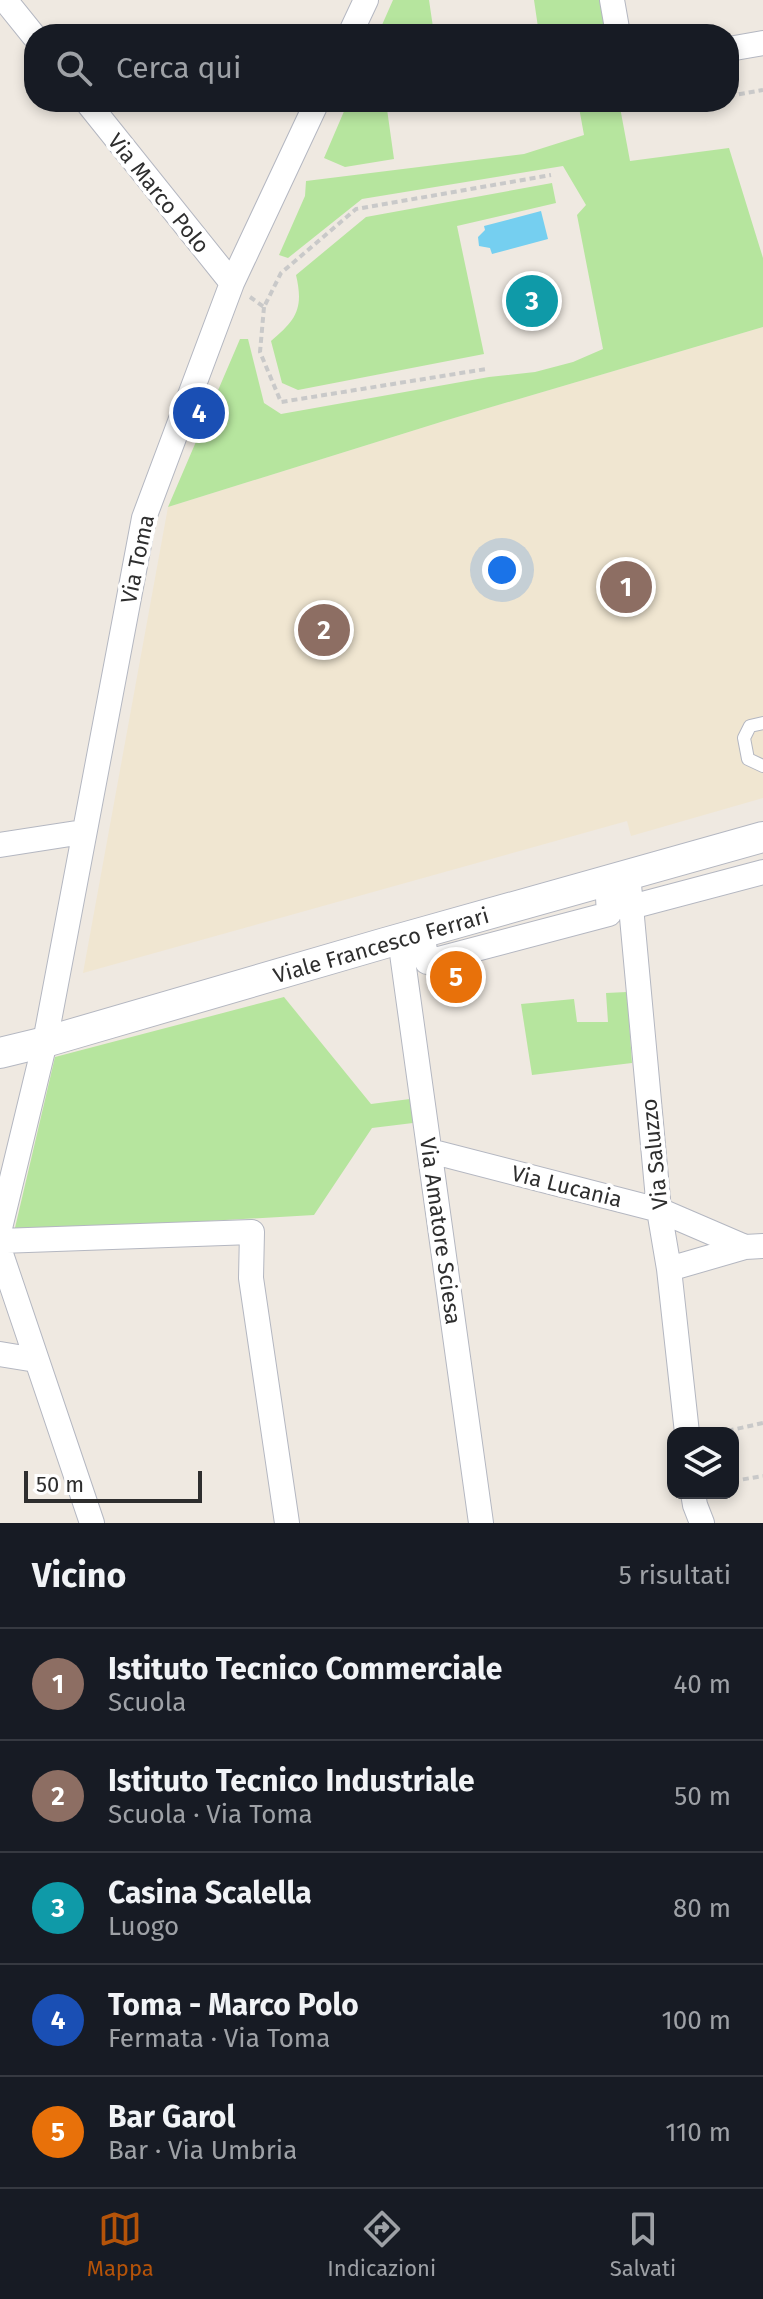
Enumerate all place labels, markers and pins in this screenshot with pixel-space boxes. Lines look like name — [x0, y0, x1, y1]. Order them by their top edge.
pin: 3 — [506, 271, 558, 331]
pin: 4 — [173, 383, 225, 443]
pin: 1 — [600, 557, 652, 617]
pin: 2 — [298, 600, 350, 660]
pin: 5 — [430, 947, 482, 1007]

